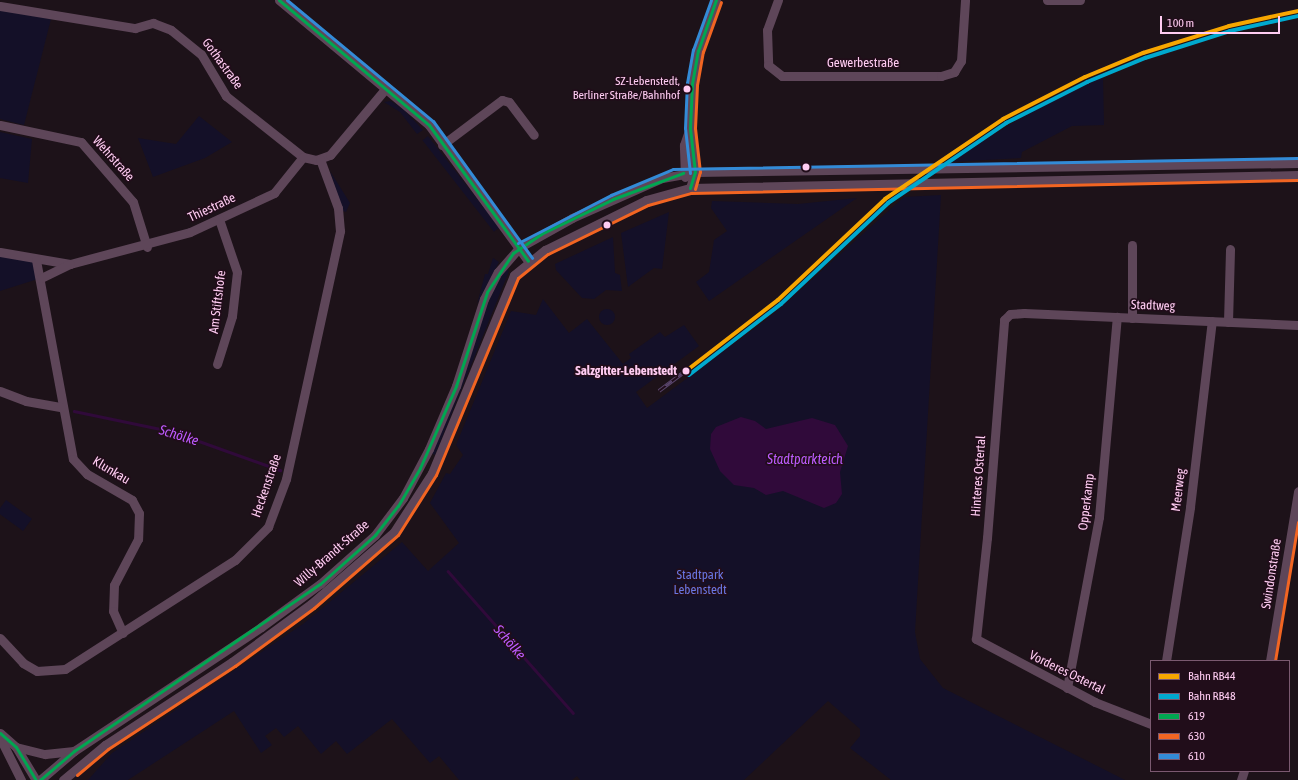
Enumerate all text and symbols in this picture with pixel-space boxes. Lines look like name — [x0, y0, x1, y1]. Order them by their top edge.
scale bar — [1162, 8, 1282, 34]
text: 100 m — [1167, 16, 1194, 30]
street label: Gothastraße — [198, 36, 246, 92]
street label: Gewerbestraße — [827, 55, 899, 71]
place label: SZ-Lebenstedt, Berliner Straße/Bahnhof — [573, 75, 680, 103]
marker: SZ-Lebenstedt, Berliner Straße/Bahnhof — [682, 84, 692, 94]
street label: Wehrstraße — [89, 133, 137, 185]
unlabelled marker — [801, 162, 811, 172]
street label: Thiestraße — [186, 190, 238, 226]
unlabelled marker — [602, 220, 612, 230]
street label: Am Stiftshofe — [206, 270, 230, 334]
street label: Stadtweg — [1131, 297, 1175, 315]
place label: Salzgitter-Lebenstedt — [575, 363, 677, 379]
marker: Salzgitter-Lebenstedt — [680, 365, 692, 377]
water label: Schölke — [157, 421, 201, 449]
street label: Hinteres Ostertal — [968, 435, 990, 517]
water label: Stadtparkteich — [767, 451, 843, 467]
street label: Heckenstraße — [249, 452, 285, 520]
street label: Klunkau — [90, 454, 132, 488]
street label: Meerweg — [1169, 468, 1189, 512]
street label: Opperkamp — [1076, 473, 1098, 531]
street label: Willy-Brandt-Straße — [291, 517, 373, 591]
street label: Swindonstraße — [1259, 538, 1285, 610]
park label: Stadtpark Lebenstedt — [673, 568, 727, 599]
water label: Schölke — [490, 621, 530, 663]
street label: Vorderes Ostertal — [1026, 648, 1108, 698]
legend — [1150, 660, 1290, 772]
text: Bahn RB44 — [1188, 669, 1236, 683]
text: Bahn RB48 — [1188, 689, 1236, 703]
text: 619 — [1188, 709, 1205, 723]
text: 630 — [1188, 729, 1205, 743]
text: 610 — [1188, 749, 1205, 763]

